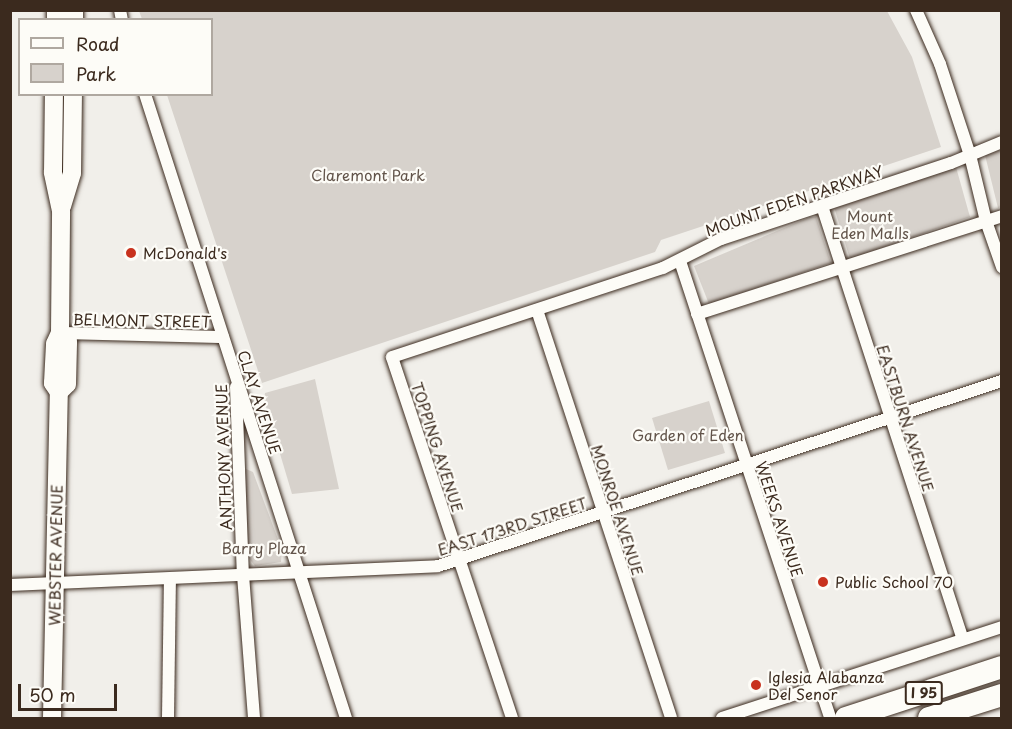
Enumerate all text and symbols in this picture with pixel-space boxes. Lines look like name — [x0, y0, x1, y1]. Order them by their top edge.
legend — [18, 18, 213, 96]
text: Road — [76, 30, 120, 57]
text: Park — [76, 60, 116, 87]
street label: MOUNT EDEN PARKWAY — [703, 161, 885, 239]
park label: Claremont Park — [311, 166, 425, 184]
park label: Mount Eden Malls — [831, 206, 909, 241]
place label: McDonald's — [143, 244, 227, 262]
marker: McDonald's — [124, 246, 138, 260]
street label: BELMONT STREET — [72, 310, 212, 330]
street label: EASTBURN AVENUE — [874, 342, 938, 494]
street label: CLAY AVENUE — [235, 348, 285, 456]
street label: TOPPING AVENUE — [408, 379, 468, 515]
street label: ANTHONY AVENUE — [211, 384, 235, 530]
park label: Garden of Eden — [632, 426, 744, 444]
street label: MONROE AVENUE — [588, 442, 648, 578]
street label: WEEKS AVENUE — [753, 459, 807, 579]
street label: WEBSTER AVENUE — [45, 484, 65, 626]
street label: EAST 173RD STREET — [435, 493, 589, 559]
park label: Barry Plaza — [221, 539, 307, 557]
place label: Public School 70 — [835, 573, 954, 591]
marker: Public School 70 — [816, 575, 830, 589]
place label: Iglesia Alabanza Del Senor — [768, 667, 884, 702]
scale bar — [21, 672, 120, 710]
marker: Iglesia Alabanza Del Senor — [749, 678, 763, 692]
text: 50 m — [29, 681, 76, 708]
road number: I 95 — [904, 682, 944, 704]

